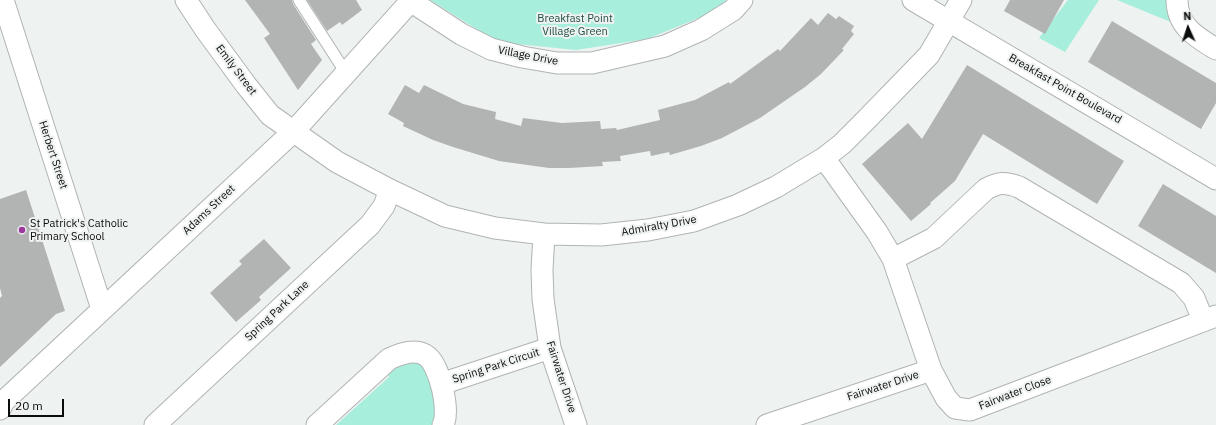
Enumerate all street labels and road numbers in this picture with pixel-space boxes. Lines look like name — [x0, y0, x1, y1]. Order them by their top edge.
street label: Emily Street — [213, 42, 259, 98]
street label: Village Drive — [497, 44, 559, 68]
street label: Breakfast Point Boulevard — [1006, 51, 1124, 127]
street label: Herbert Street — [36, 119, 70, 191]
street label: Adams Street — [180, 182, 238, 238]
street label: Admiralty Drive — [620, 213, 698, 239]
street label: Spring Park Lane — [242, 278, 312, 344]
street label: Fairwater Drive — [543, 339, 579, 415]
street label: Spring Park Circuit — [451, 346, 541, 386]
street label: Fairwater Drive — [845, 368, 921, 404]
street label: Fairwater Close — [977, 373, 1053, 413]

